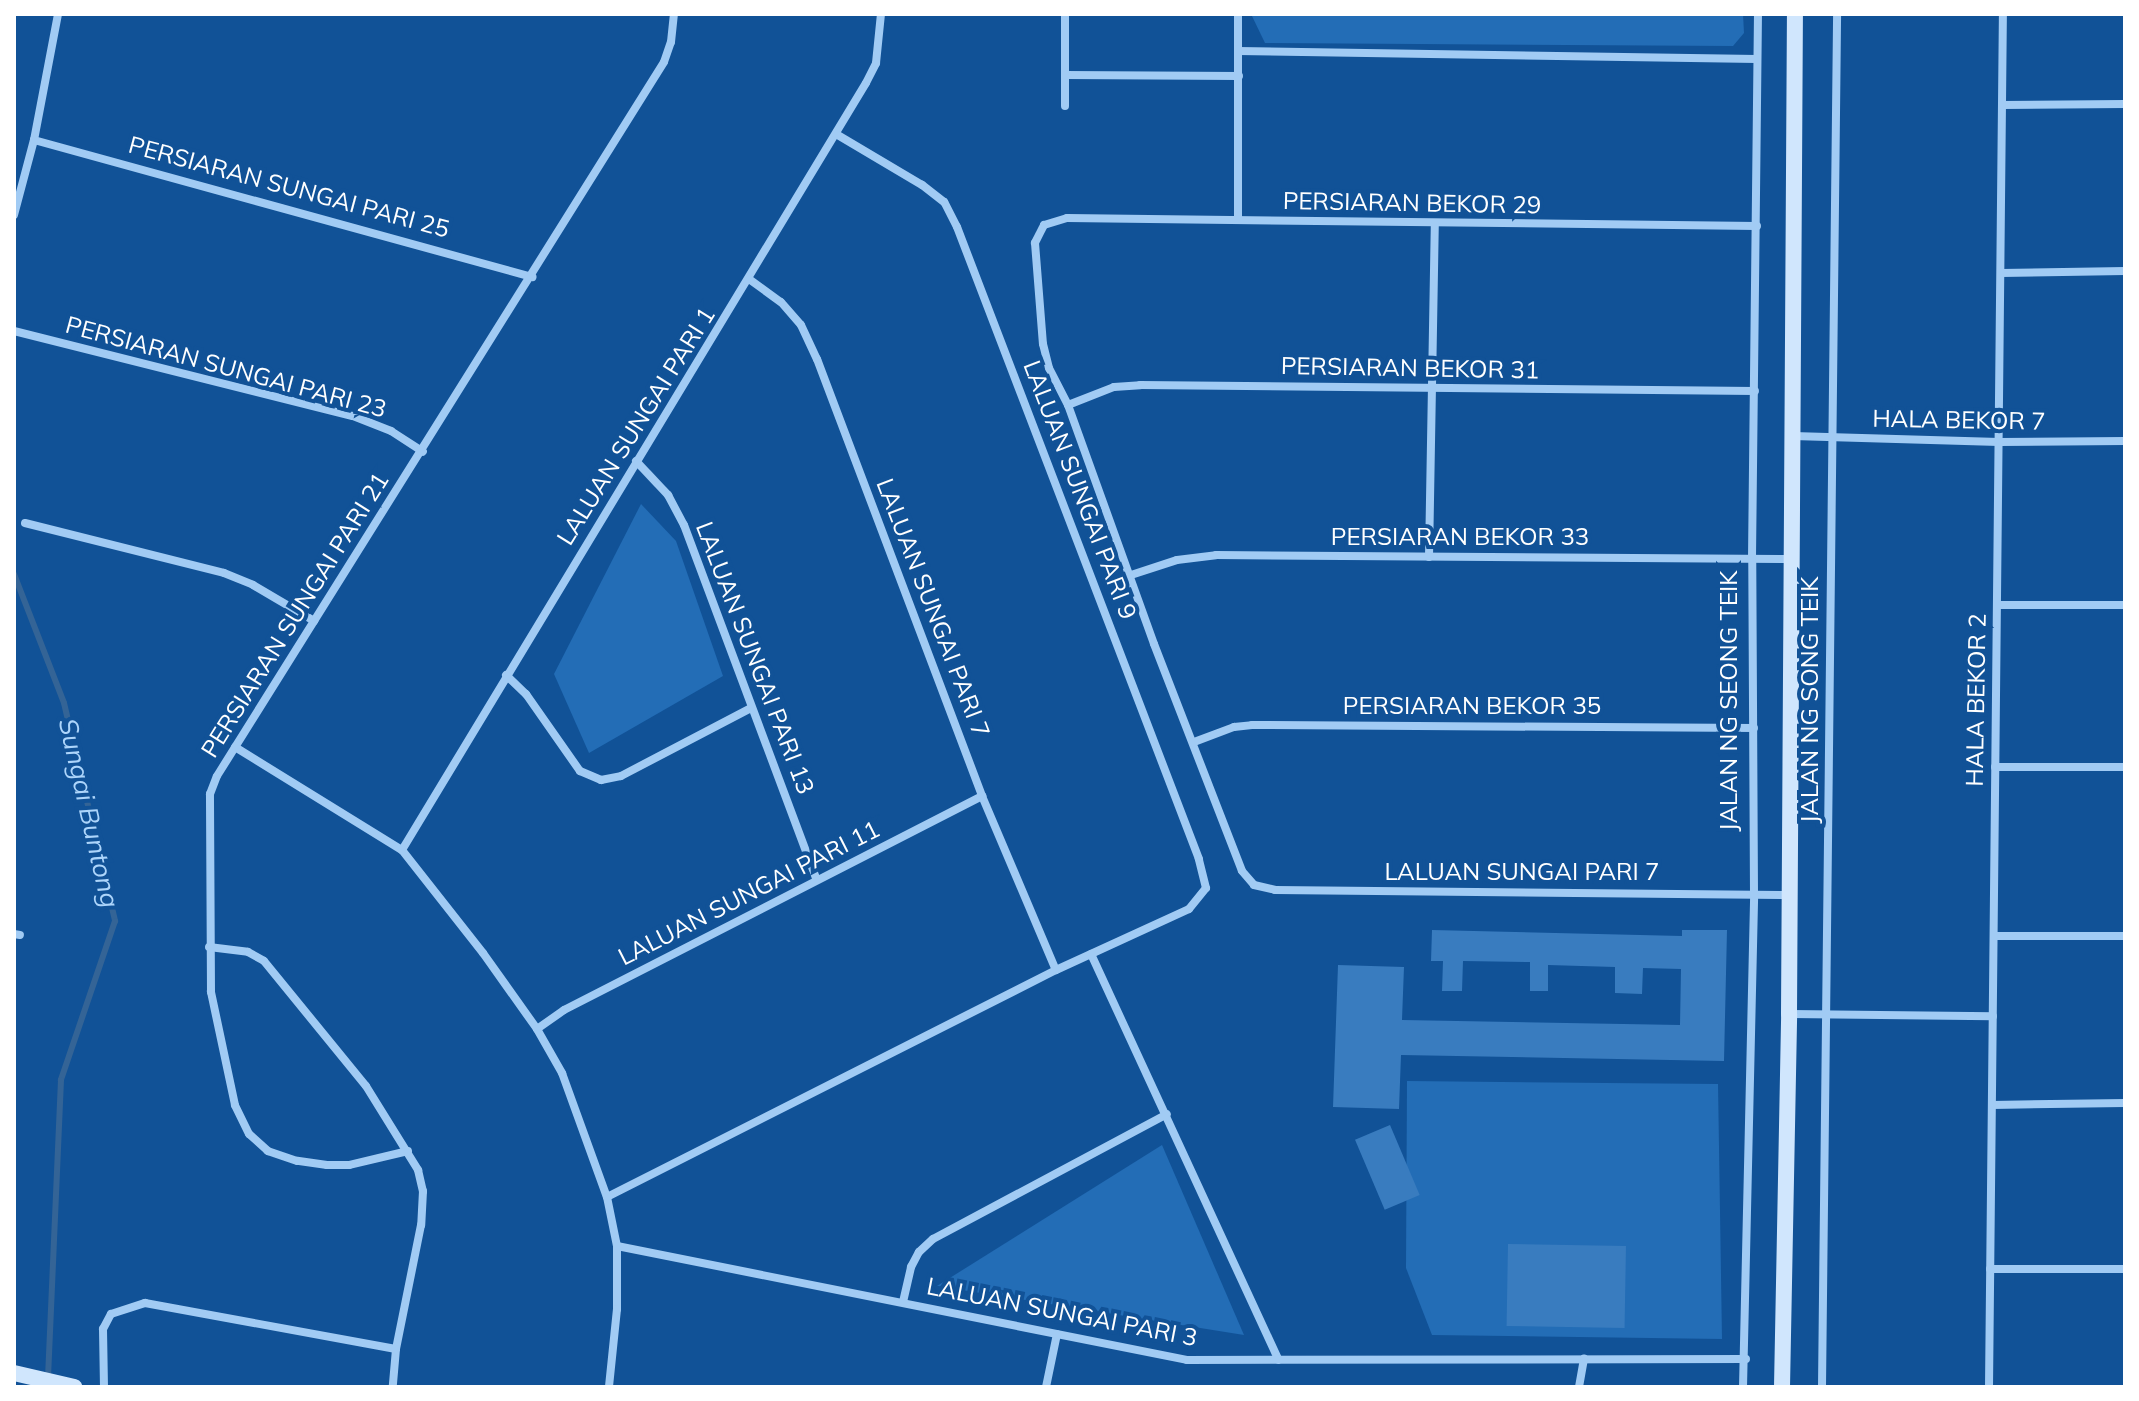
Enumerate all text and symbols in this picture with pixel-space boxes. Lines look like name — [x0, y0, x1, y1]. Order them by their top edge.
street label: PERSIARAN SUNGAI PARI 25 — [126, 130, 452, 244]
street label: PERSIARAN BEKOR 29 — [1283, 186, 1541, 220]
street label: LALUAN SUNGAI PARI 1 — [551, 302, 721, 550]
street label: PERSIARAN SUNGAI PARI 23 — [63, 310, 389, 424]
street label: PERSIARAN BEKOR 31 — [1281, 351, 1539, 385]
street label: LALUAN SUNGAI PARI 9 — [1017, 356, 1143, 624]
street label: HALA BEKOR 7 — [1872, 404, 2046, 436]
street label: PERSIARAN SUNGAI PARI 21 — [195, 467, 395, 763]
street label: LALUAN SUNGAI PARI 7 — [870, 474, 996, 742]
street label: LALUAN SUNGAI PARI 13 — [690, 518, 820, 798]
street label: PERSIARAN BEKOR 33 — [1331, 523, 1589, 551]
street label: JALAN NG SEONG TEIK — [1715, 571, 1743, 831]
street label: JALAN NG SONG TEIK — [1796, 577, 1824, 823]
street label: HALA BEKOR 2 — [1960, 613, 1992, 787]
street label: PERSIARAN BEKOR 35 — [1343, 692, 1601, 720]
water label: Sungai Buntong — [52, 715, 126, 911]
street label: LALUAN SUNGAI PARI 11 — [614, 814, 884, 972]
street label: LALUAN SUNGAI PARI 7 — [1384, 858, 1660, 886]
street label: LALUAN SUNGAI PARI 3 — [924, 1272, 1200, 1352]

